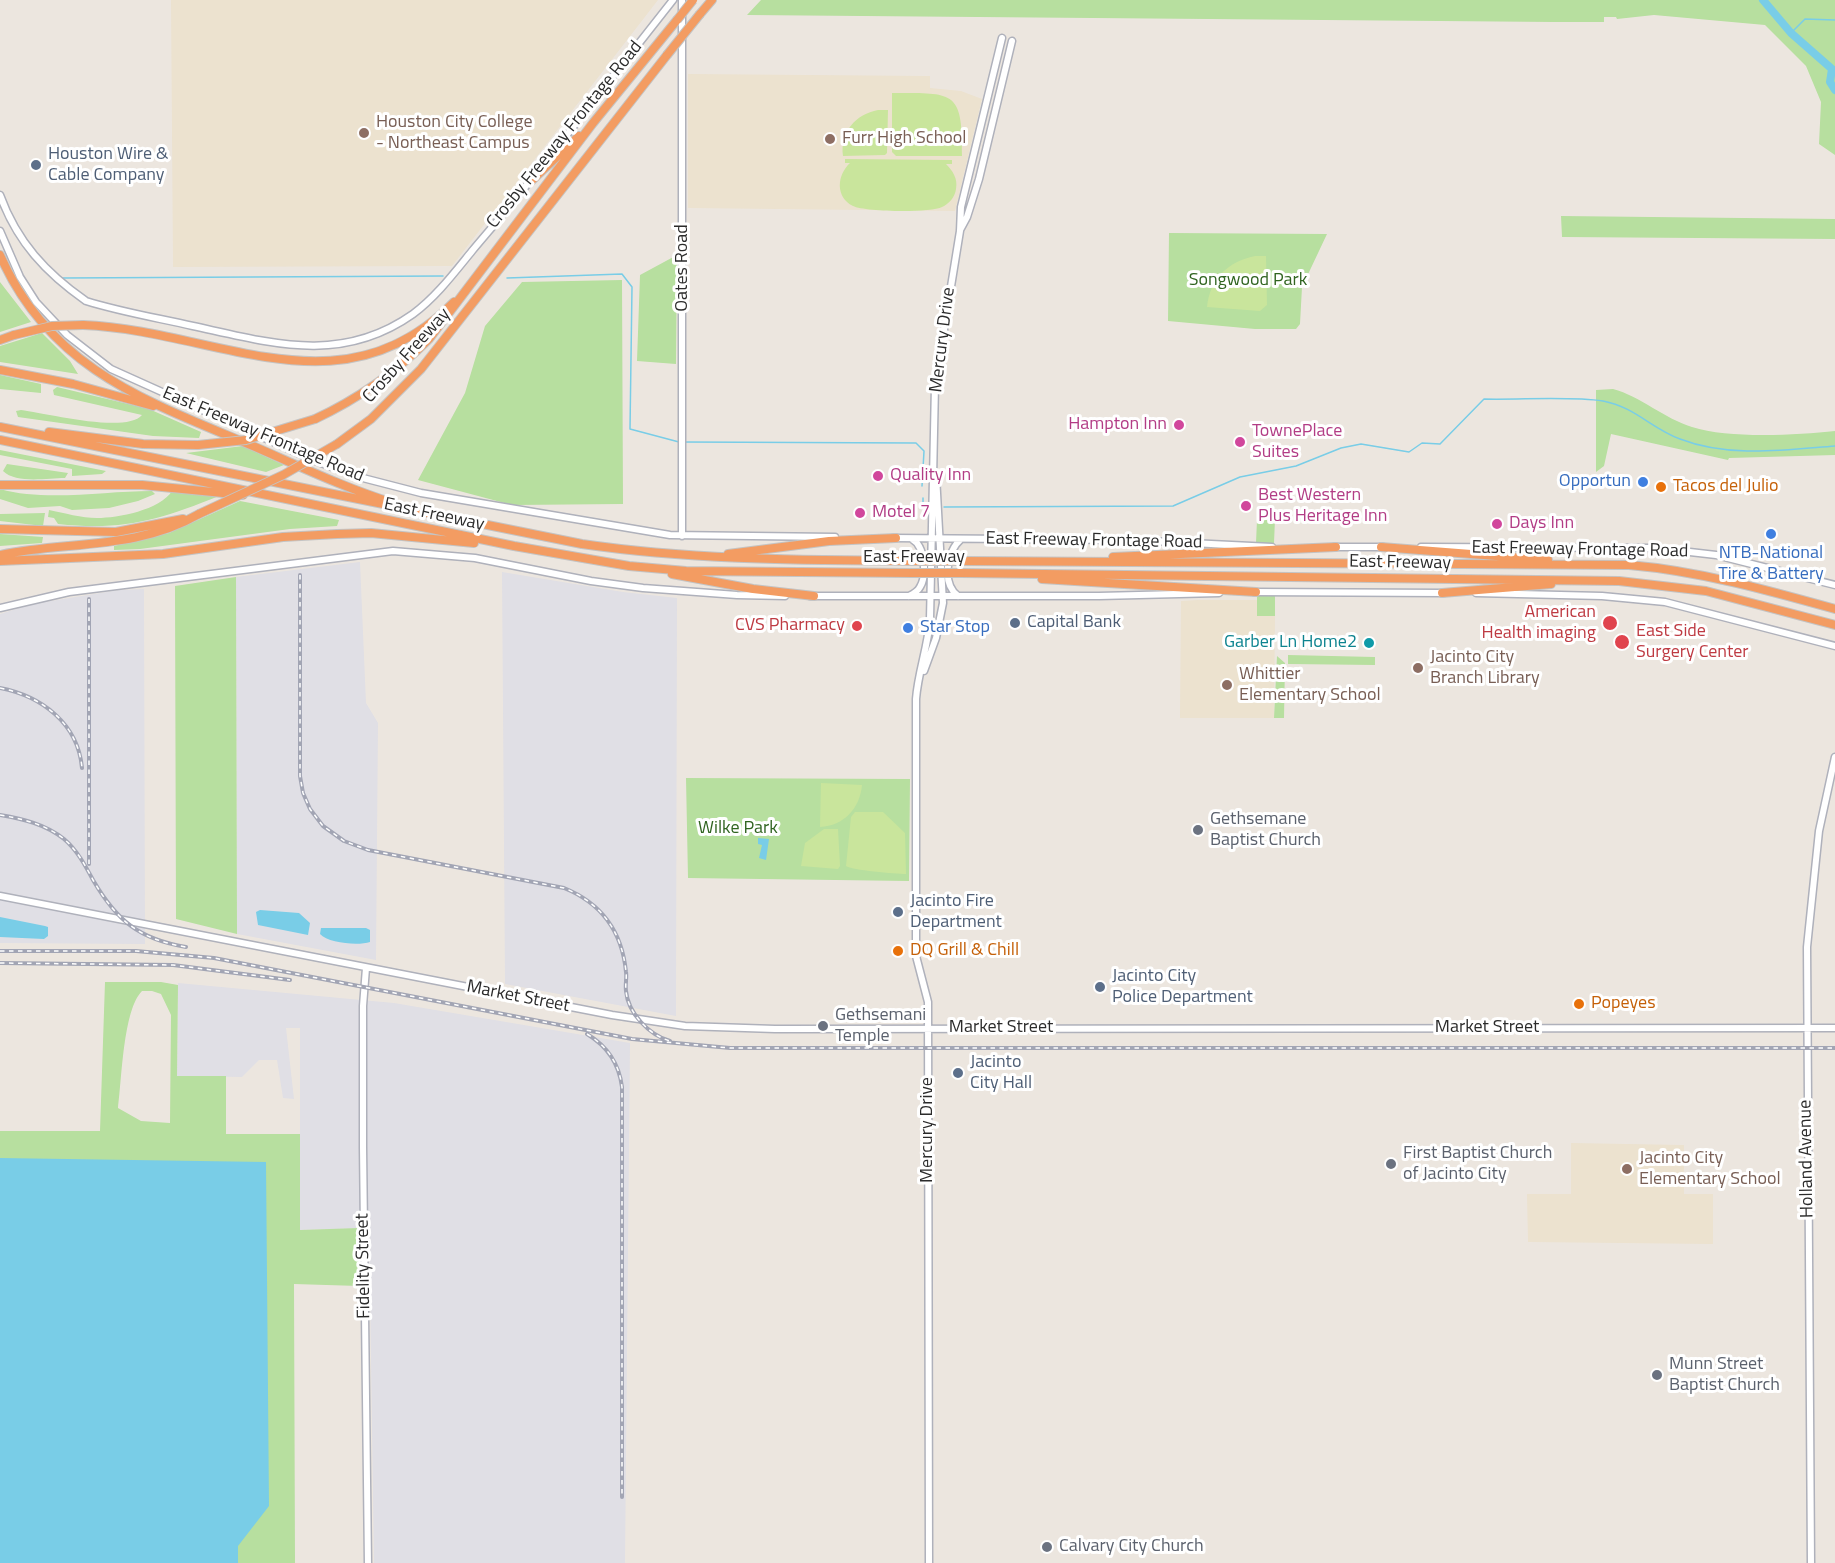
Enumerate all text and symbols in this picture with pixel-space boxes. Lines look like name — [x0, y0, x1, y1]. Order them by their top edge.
street label: Crosby Freeway Frontage Road — [483, 37, 647, 233]
place label: Houston City College - Northeast Campus — [376, 112, 533, 154]
marker: Houston City College - Northeast Campus — [357, 126, 371, 140]
place label: Furr High School — [842, 128, 967, 150]
marker: Furr High School — [823, 132, 837, 146]
place label: Houston Wire & Cable Company — [48, 144, 168, 186]
marker: Houston Wire & Cable Company — [29, 158, 43, 172]
street label: Oates Road — [672, 224, 694, 312]
park label: Songwood Park — [1189, 270, 1307, 292]
street label: Mercury Drive — [926, 286, 960, 394]
street label: Crosby Freeway — [359, 304, 455, 408]
street label: East Freeway Frontage Road — [159, 383, 367, 487]
place label: Hampton Inn — [1068, 414, 1167, 436]
marker: Hampton Inn — [1172, 418, 1186, 432]
place label: TownePlace Suites — [1252, 421, 1342, 464]
marker: TownePlace Suites — [1233, 435, 1247, 449]
place label: Quality Inn — [890, 465, 971, 487]
marker: Quality Inn — [871, 469, 885, 483]
place label: Opportun — [1559, 471, 1631, 493]
marker: Opportun — [1636, 475, 1650, 489]
place label: Tacos del Julio — [1673, 476, 1779, 498]
marker: Tacos del Julio — [1654, 480, 1668, 494]
place label: Best Western Plus Heritage Inn — [1258, 485, 1387, 528]
street label: East Freeway — [382, 494, 486, 536]
marker: Best Western Plus Heritage Inn — [1239, 499, 1253, 513]
place label: Motel 7 — [872, 502, 930, 524]
marker: Motel 7 — [853, 506, 867, 520]
place label: Days Inn — [1509, 513, 1574, 535]
marker: Days Inn — [1490, 517, 1504, 531]
marker: NTB-National Tire & Battery — [1764, 527, 1778, 541]
street label: East Freeway Frontage Road — [985, 528, 1203, 554]
street label: East Freeway Frontage Road — [1471, 537, 1689, 563]
place label: NTB-National Tire & Battery — [1718, 543, 1824, 586]
street label: East Freeway — [863, 547, 965, 569]
street label: East Freeway — [1349, 551, 1451, 575]
place label: American Health imaging — [1482, 602, 1596, 644]
place label: Capital Bank — [1027, 612, 1121, 634]
marker: American Health imaging — [1601, 614, 1619, 632]
place label: CVS Pharmacy — [735, 615, 845, 637]
marker: Capital Bank — [1008, 616, 1022, 630]
place label: Star Stop — [920, 617, 990, 639]
marker: CVS Pharmacy — [850, 619, 864, 633]
marker: Star Stop — [901, 621, 915, 635]
place label: East Side Surgery Center — [1636, 621, 1749, 664]
place label: Garber Ln Home2 — [1224, 632, 1357, 654]
marker: East Side Surgery Center — [1613, 633, 1631, 651]
marker: Garber Ln Home2 — [1362, 636, 1376, 650]
place label: Jacinto City Branch Library — [1430, 647, 1540, 690]
marker: Jacinto City Branch Library — [1411, 661, 1425, 675]
place label: Whittier Elementary School — [1239, 664, 1381, 706]
marker: Whittier Elementary School — [1220, 678, 1234, 692]
place label: Gethsemane Baptist Church — [1210, 809, 1321, 852]
park label: Wilke Park — [698, 818, 778, 840]
marker: Gethsemane Baptist Church — [1191, 823, 1205, 837]
place label: Jacinto Fire Department — [910, 891, 1002, 934]
marker: Jacinto Fire Department — [891, 905, 905, 919]
place label: DQ Grill & Chill — [910, 940, 1019, 962]
marker: DQ Grill & Chill — [891, 944, 905, 958]
place label: Jacinto City Police Department — [1112, 966, 1253, 1008]
street label: Market Street — [465, 976, 571, 1018]
marker: Jacinto City Police Department — [1093, 980, 1107, 994]
place label: Popeyes — [1591, 993, 1656, 1015]
marker: Popeyes — [1572, 997, 1586, 1011]
place label: Gethsemani Temple — [835, 1005, 926, 1048]
street label: Market Street — [949, 1017, 1053, 1039]
street label: Market Street — [1435, 1017, 1539, 1039]
marker: Gethsemani Temple — [816, 1019, 830, 1033]
place label: Jacinto City Hall — [970, 1052, 1032, 1094]
marker: Jacinto City Hall — [951, 1066, 965, 1080]
street label: Mercury Drive — [917, 1077, 939, 1183]
street label: Holland Avenue — [1795, 1100, 1819, 1218]
place label: First Baptist Church of Jacinto City — [1403, 1143, 1552, 1186]
place label: Jacinto City Elementary School — [1639, 1148, 1781, 1190]
marker: First Baptist Church of Jacinto City — [1384, 1157, 1398, 1171]
marker: Jacinto City Elementary School — [1620, 1162, 1634, 1176]
street label: Fidelity Street — [352, 1213, 376, 1319]
place label: Munn Street Baptist Church — [1669, 1354, 1780, 1396]
marker: Munn Street Baptist Church — [1650, 1368, 1664, 1382]
place label: Calvary City Church — [1059, 1536, 1204, 1558]
marker: Calvary City Church — [1040, 1540, 1054, 1554]

